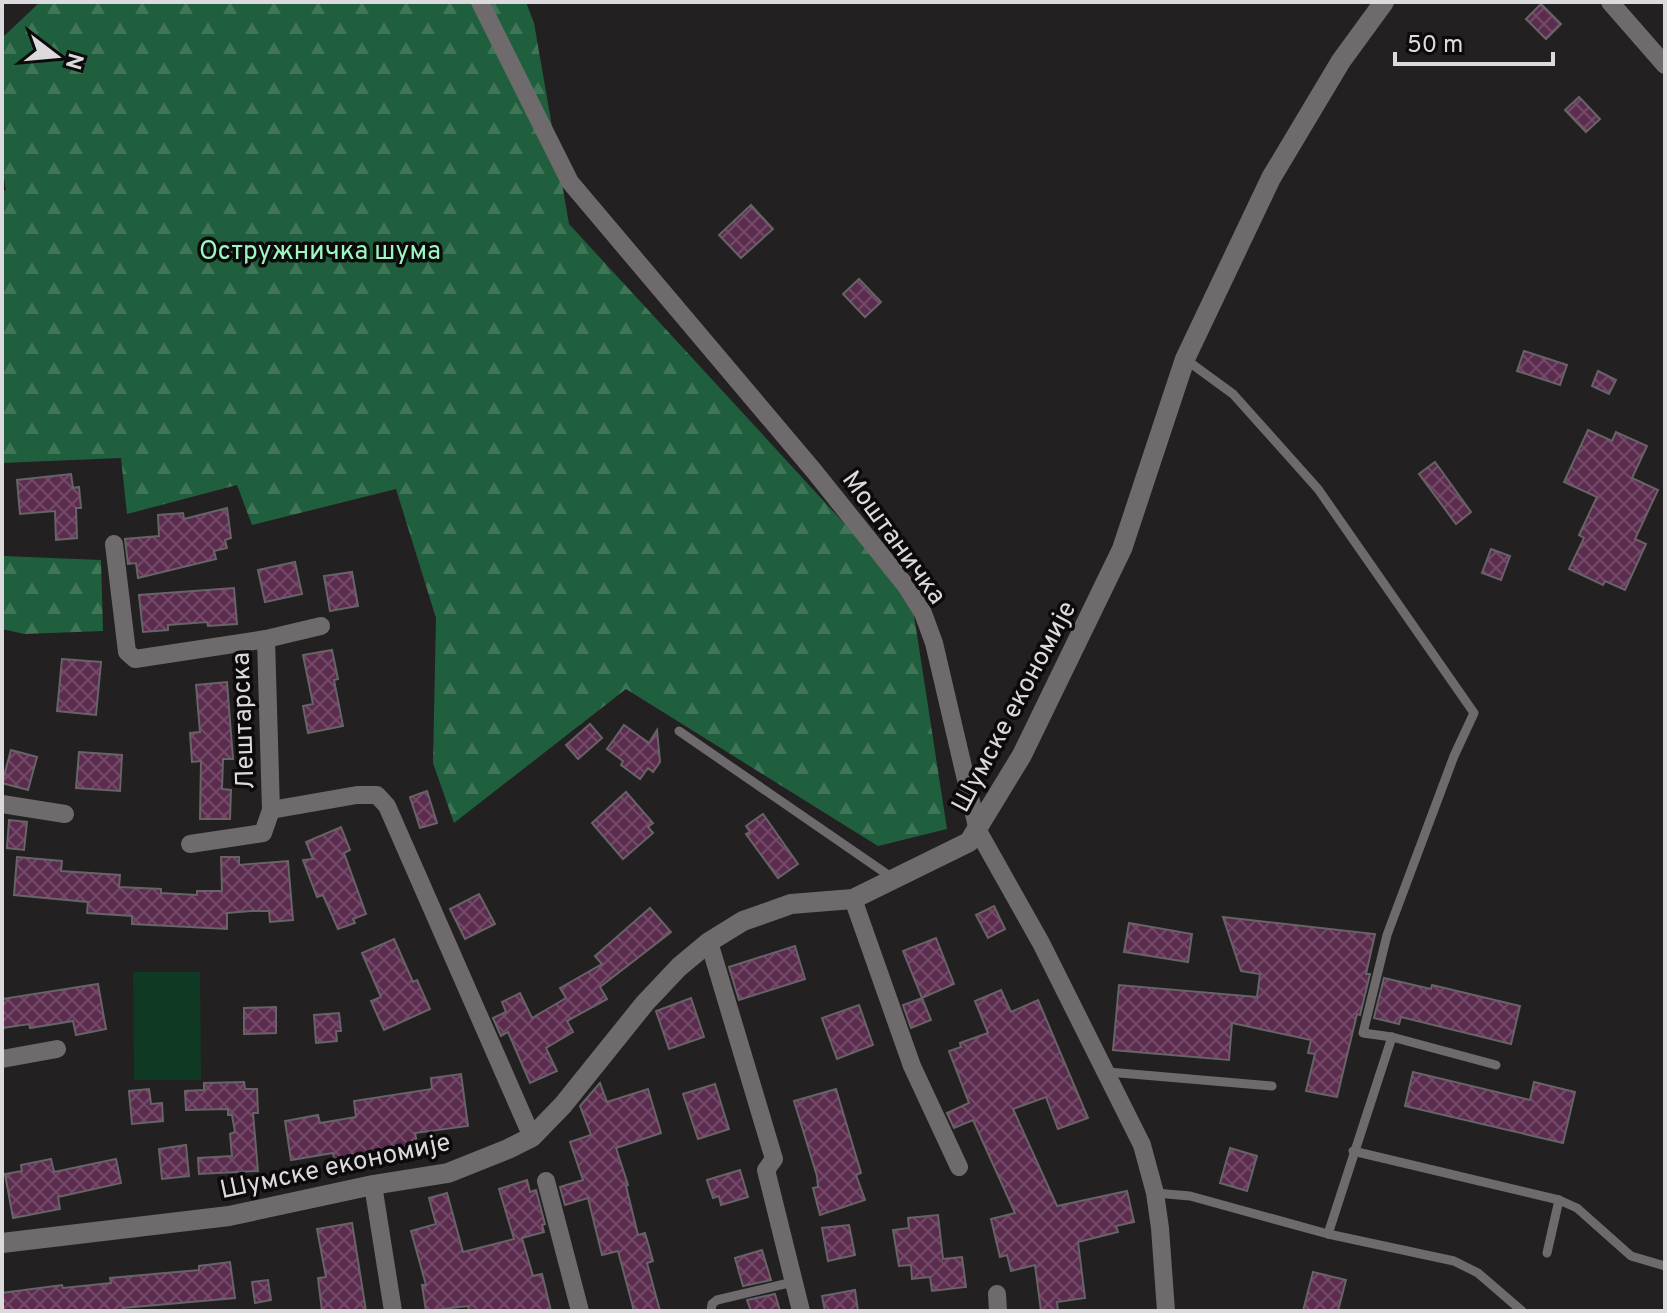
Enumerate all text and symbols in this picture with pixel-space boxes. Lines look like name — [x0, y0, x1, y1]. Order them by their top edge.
north arrow — [16, 16, 96, 96]
scale bar — [1395, 16, 1553, 66]
text: 50 m — [1407, 31, 1463, 61]
text: N — [58, 50, 88, 72]
park label: Остружничка шума — [199, 236, 441, 269]
street label: Моштаничка — [833, 465, 952, 612]
street label: Шумске економије — [946, 596, 1085, 819]
street label: Лештарска — [226, 651, 263, 790]
street label: Шумске економије — [217, 1127, 454, 1208]

